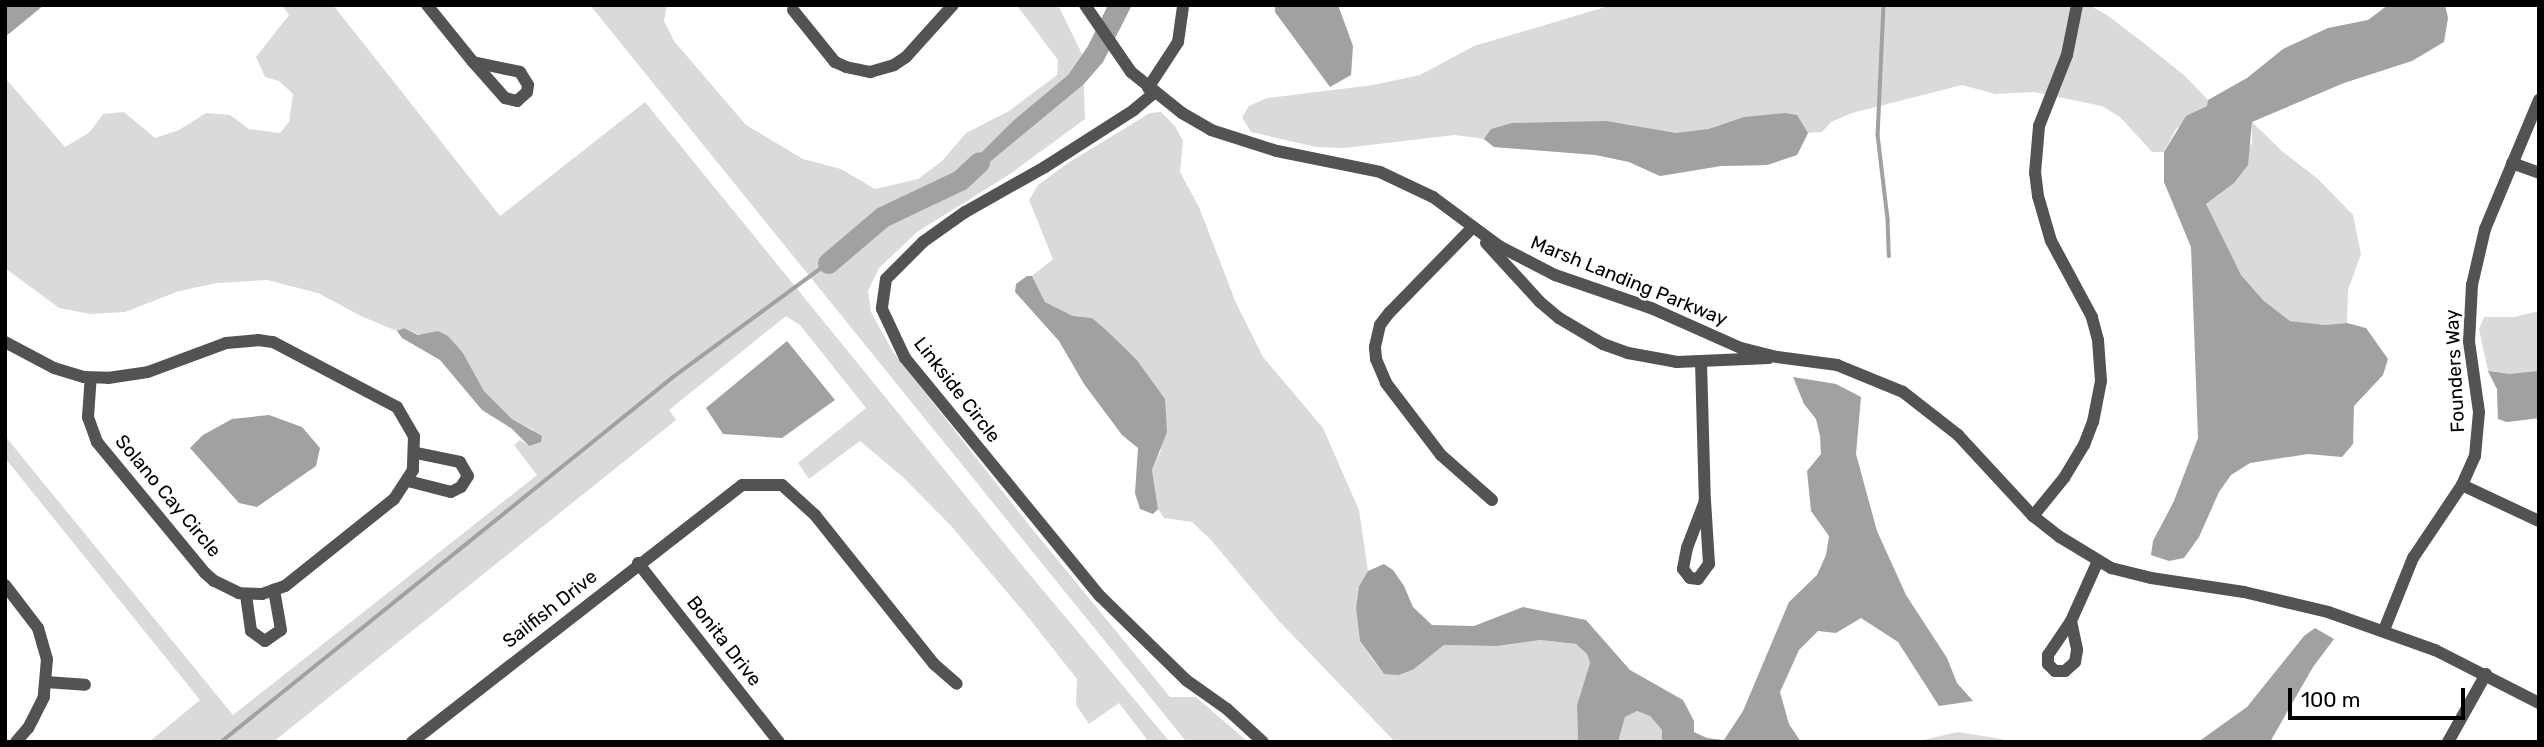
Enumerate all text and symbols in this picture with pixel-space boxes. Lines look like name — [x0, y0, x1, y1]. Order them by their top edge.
street label: Marsh Landing Parkway — [1527, 231, 1731, 331]
street label: Founders Way — [2440, 309, 2470, 433]
street label: Linkside Circle — [909, 333, 1005, 447]
street label: Solano Cay Circle — [110, 430, 226, 562]
street label: Sailfish Drive — [498, 565, 602, 653]
street label: Bonita Drive — [682, 591, 766, 691]
scale bar — [2292, 674, 2469, 718]
text: 100 m — [2301, 687, 2360, 712]

